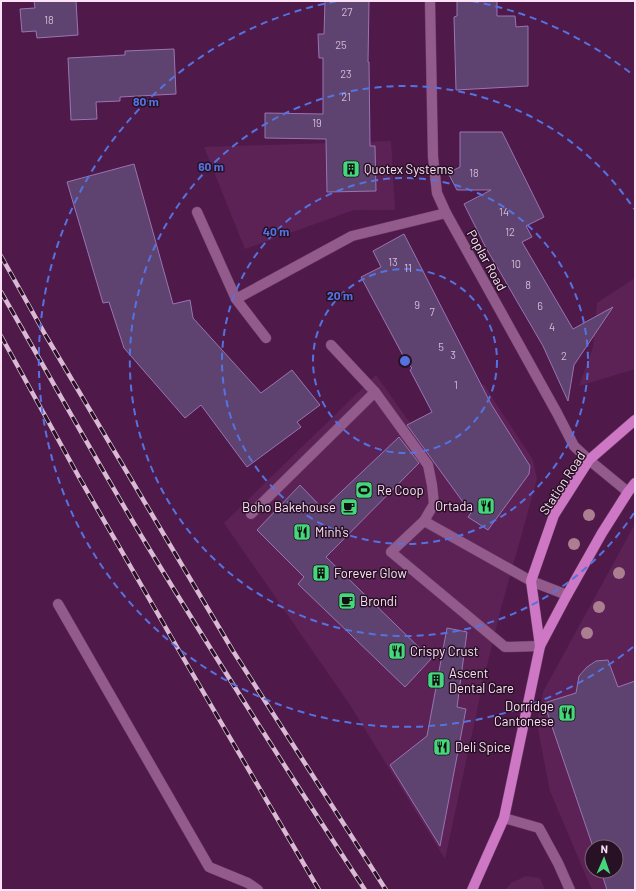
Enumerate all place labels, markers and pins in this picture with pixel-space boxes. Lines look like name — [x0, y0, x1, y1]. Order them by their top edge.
building icon: Quotex Systems — [341, 159, 361, 179]
place label: Quotex Systems — [364, 161, 453, 177]
centre of rings — [398, 354, 412, 368]
sports icon: Re Coop — [354, 480, 374, 500]
place label: Re Coop — [377, 482, 424, 498]
restaurant icon: Ortada — [476, 496, 496, 516]
cafe icon: Boho Bakehouse — [339, 497, 359, 517]
place label: Ortada — [435, 498, 473, 514]
place label: Boho Bakehouse — [242, 499, 336, 515]
restaurant icon: Minh's — [292, 522, 312, 542]
place label: Minh's — [315, 524, 349, 540]
building icon: Forever Glow — [311, 563, 331, 583]
place label: Forever Glow — [334, 565, 407, 581]
cafe icon: Brondi — [337, 591, 357, 611]
place label: Brondi — [360, 593, 397, 609]
restaurant icon: Crispy Crust — [387, 641, 407, 661]
place label: Crispy Crust — [410, 643, 478, 659]
place label: Ascent Dental Care — [449, 665, 514, 696]
building icon: Ascent Dental Care — [426, 670, 446, 690]
place label: Dorridge Cantonese — [494, 698, 554, 729]
restaurant icon: Dorridge Cantonese — [557, 703, 577, 723]
restaurant icon: Deli Spice — [432, 737, 452, 757]
place label: Deli Spice — [455, 739, 511, 755]

